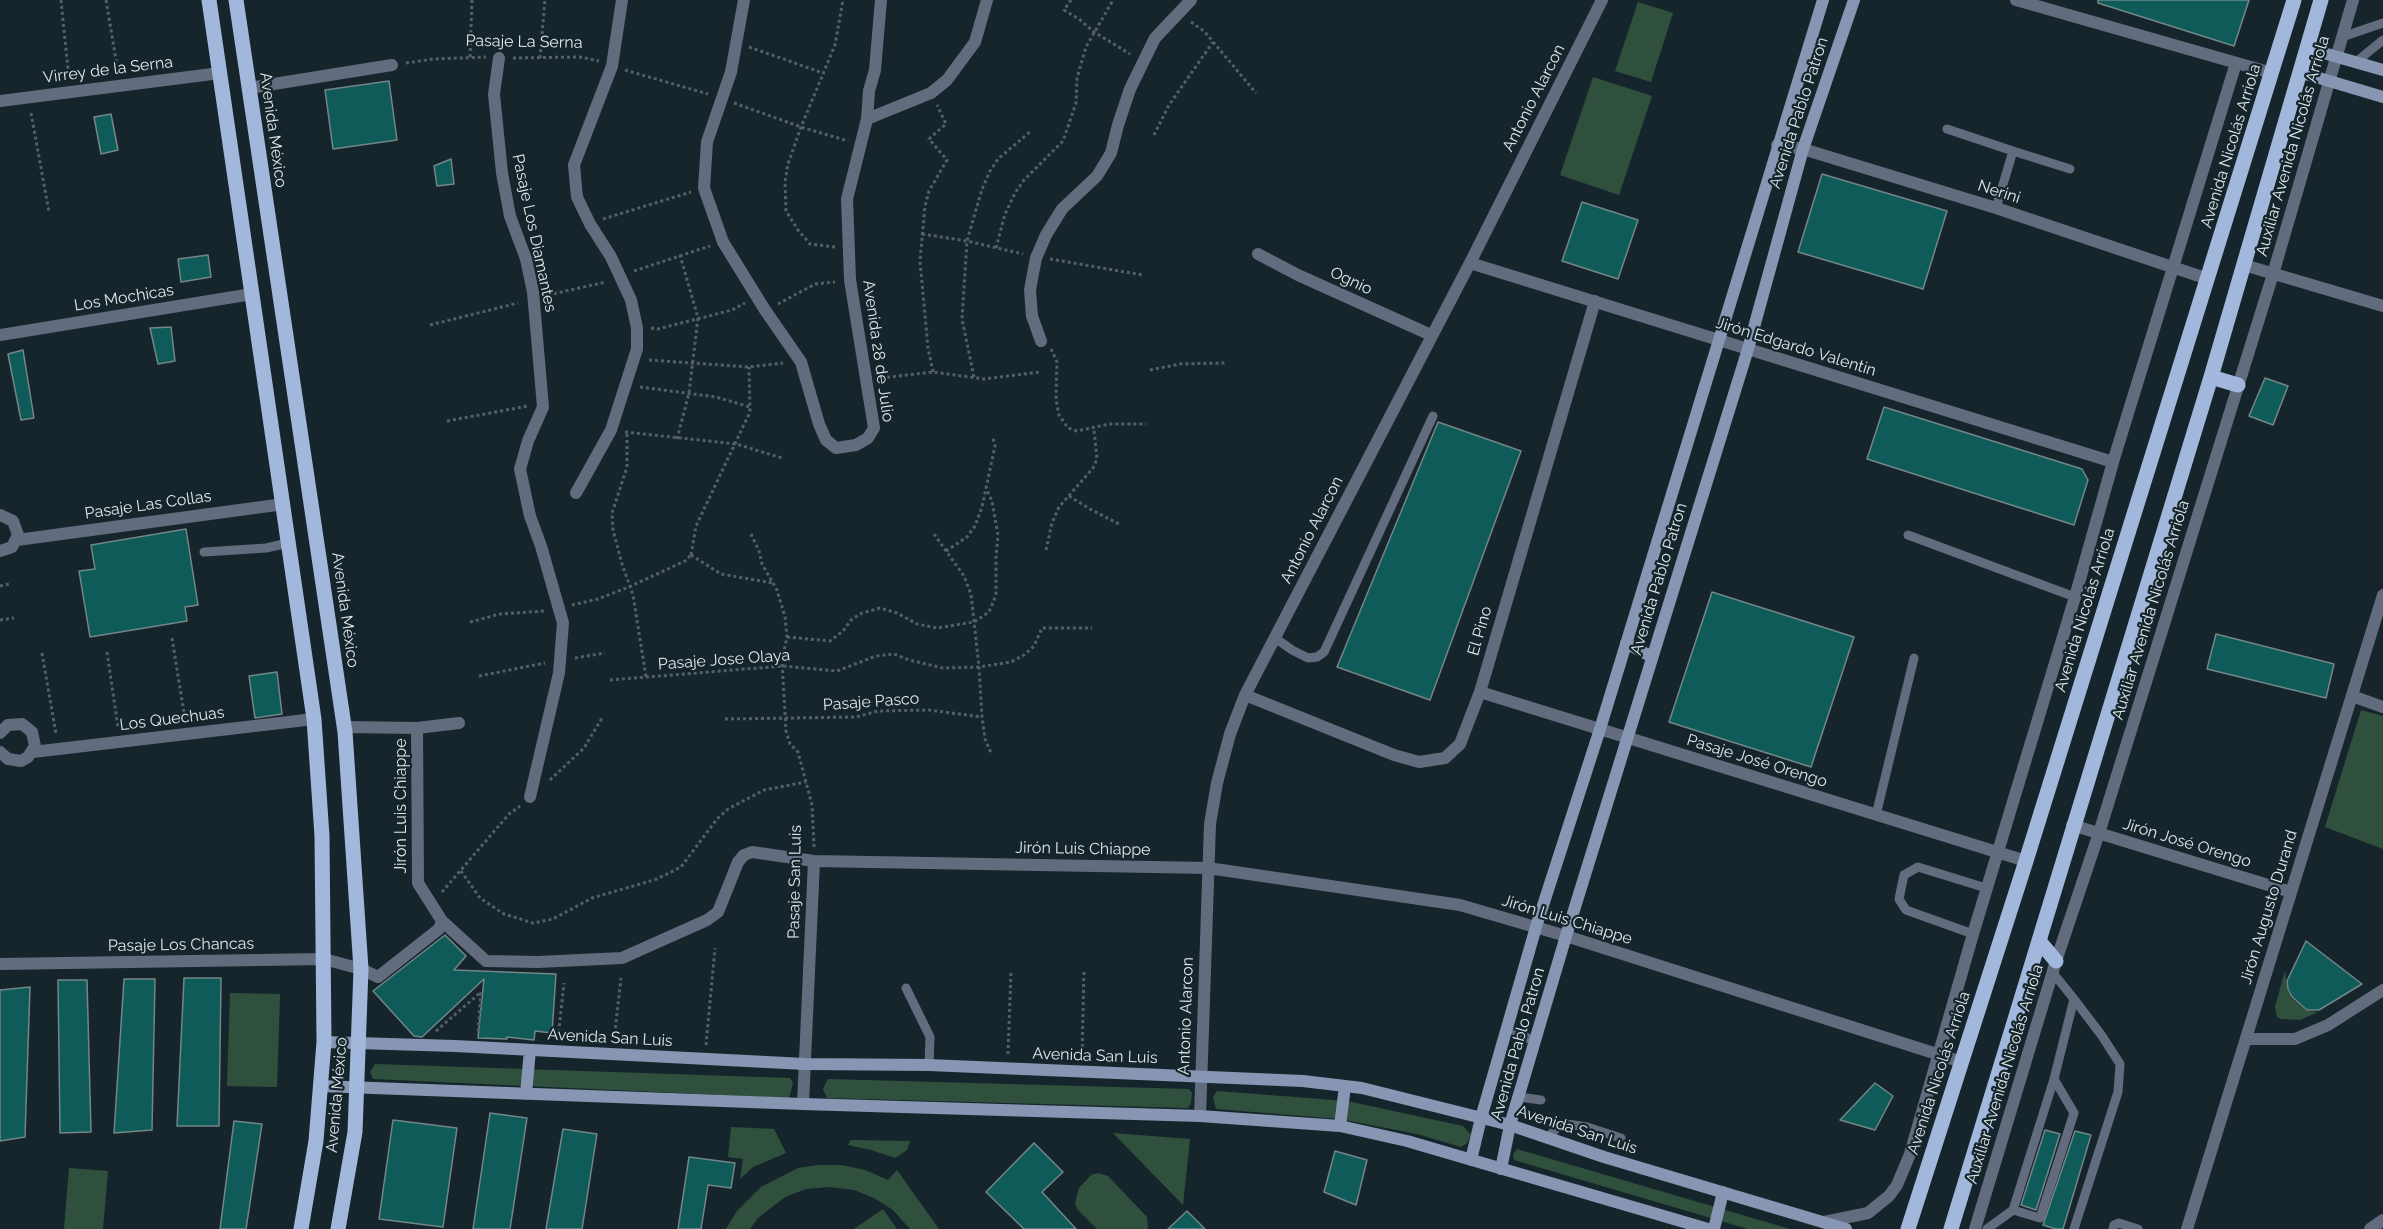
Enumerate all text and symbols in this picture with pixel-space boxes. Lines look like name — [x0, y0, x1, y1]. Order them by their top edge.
street label: Pasaje La Serna — [465, 31, 583, 53]
street label: Auxiliar Avenida Nicolás Arriola — [2252, 34, 2334, 258]
street label: Avenida Pablo Patron — [1765, 35, 1833, 191]
street label: Antonio Alarcon — [1499, 41, 1569, 155]
street label: Virrey de la Serna — [42, 53, 174, 87]
street label: Avenida Nicolás Arriola — [2197, 62, 2265, 230]
street label: Avenida México — [255, 71, 291, 189]
street label: Pasaje Los Diamantes — [508, 152, 560, 314]
street label: Nerini — [1975, 176, 2023, 208]
street label: Ognio — [1327, 263, 1375, 299]
street label: Avenida 28 de Julio — [859, 279, 897, 423]
street label: Los Mochicas — [73, 281, 175, 315]
street label: Jirón Edgardo Valentin — [1714, 313, 1878, 381]
street label: Antonio Alarcon — [1277, 473, 1347, 587]
street label: Pasaje Las Collas — [83, 487, 213, 523]
street label: Auxiliar Avenida Nicolás Arriola — [2108, 498, 2194, 722]
street label: Avenida Pablo Patron — [1627, 501, 1691, 657]
street label: Avenida Nicolás Arriola — [2051, 526, 2119, 694]
street label: Avenida México — [327, 551, 363, 669]
street label: El Pino — [1464, 604, 1496, 658]
street label: Pasaje Jose Olaya — [657, 646, 791, 674]
street label: Pasaje Pasco — [822, 689, 920, 715]
street label: Los Quechuas — [119, 703, 225, 735]
street label: Pasaje José Orengo — [1684, 731, 1830, 791]
street label: Jirón Luis Chiappe — [391, 738, 411, 874]
street label: Jirón José Orengo — [2121, 814, 2253, 872]
street label: Pasaje San Luis — [784, 825, 806, 939]
street label: Jirón Augusto Durand — [2236, 828, 2302, 986]
street label: Jirón Luis Chiappe — [1015, 838, 1151, 860]
street label: Jirón Luis Chiappe — [1500, 891, 1634, 949]
street label: Pasaje Los Chancas — [108, 934, 254, 956]
street label: Antonio Alarcon — [1174, 957, 1198, 1075]
street label: Auxiliar Avenida Nicolás Arriola — [1962, 962, 2048, 1186]
street label: Avenida Pablo Patron — [1487, 965, 1549, 1123]
street label: Avenida Nicolás Arriola — [1904, 989, 1974, 1157]
street label: Avenida San Luis — [547, 1025, 673, 1051]
street label: Avenida México — [322, 1036, 352, 1154]
street label: Avenida San Luis — [1032, 1044, 1158, 1068]
street label: Avenida San Luis — [1514, 1102, 1640, 1158]

